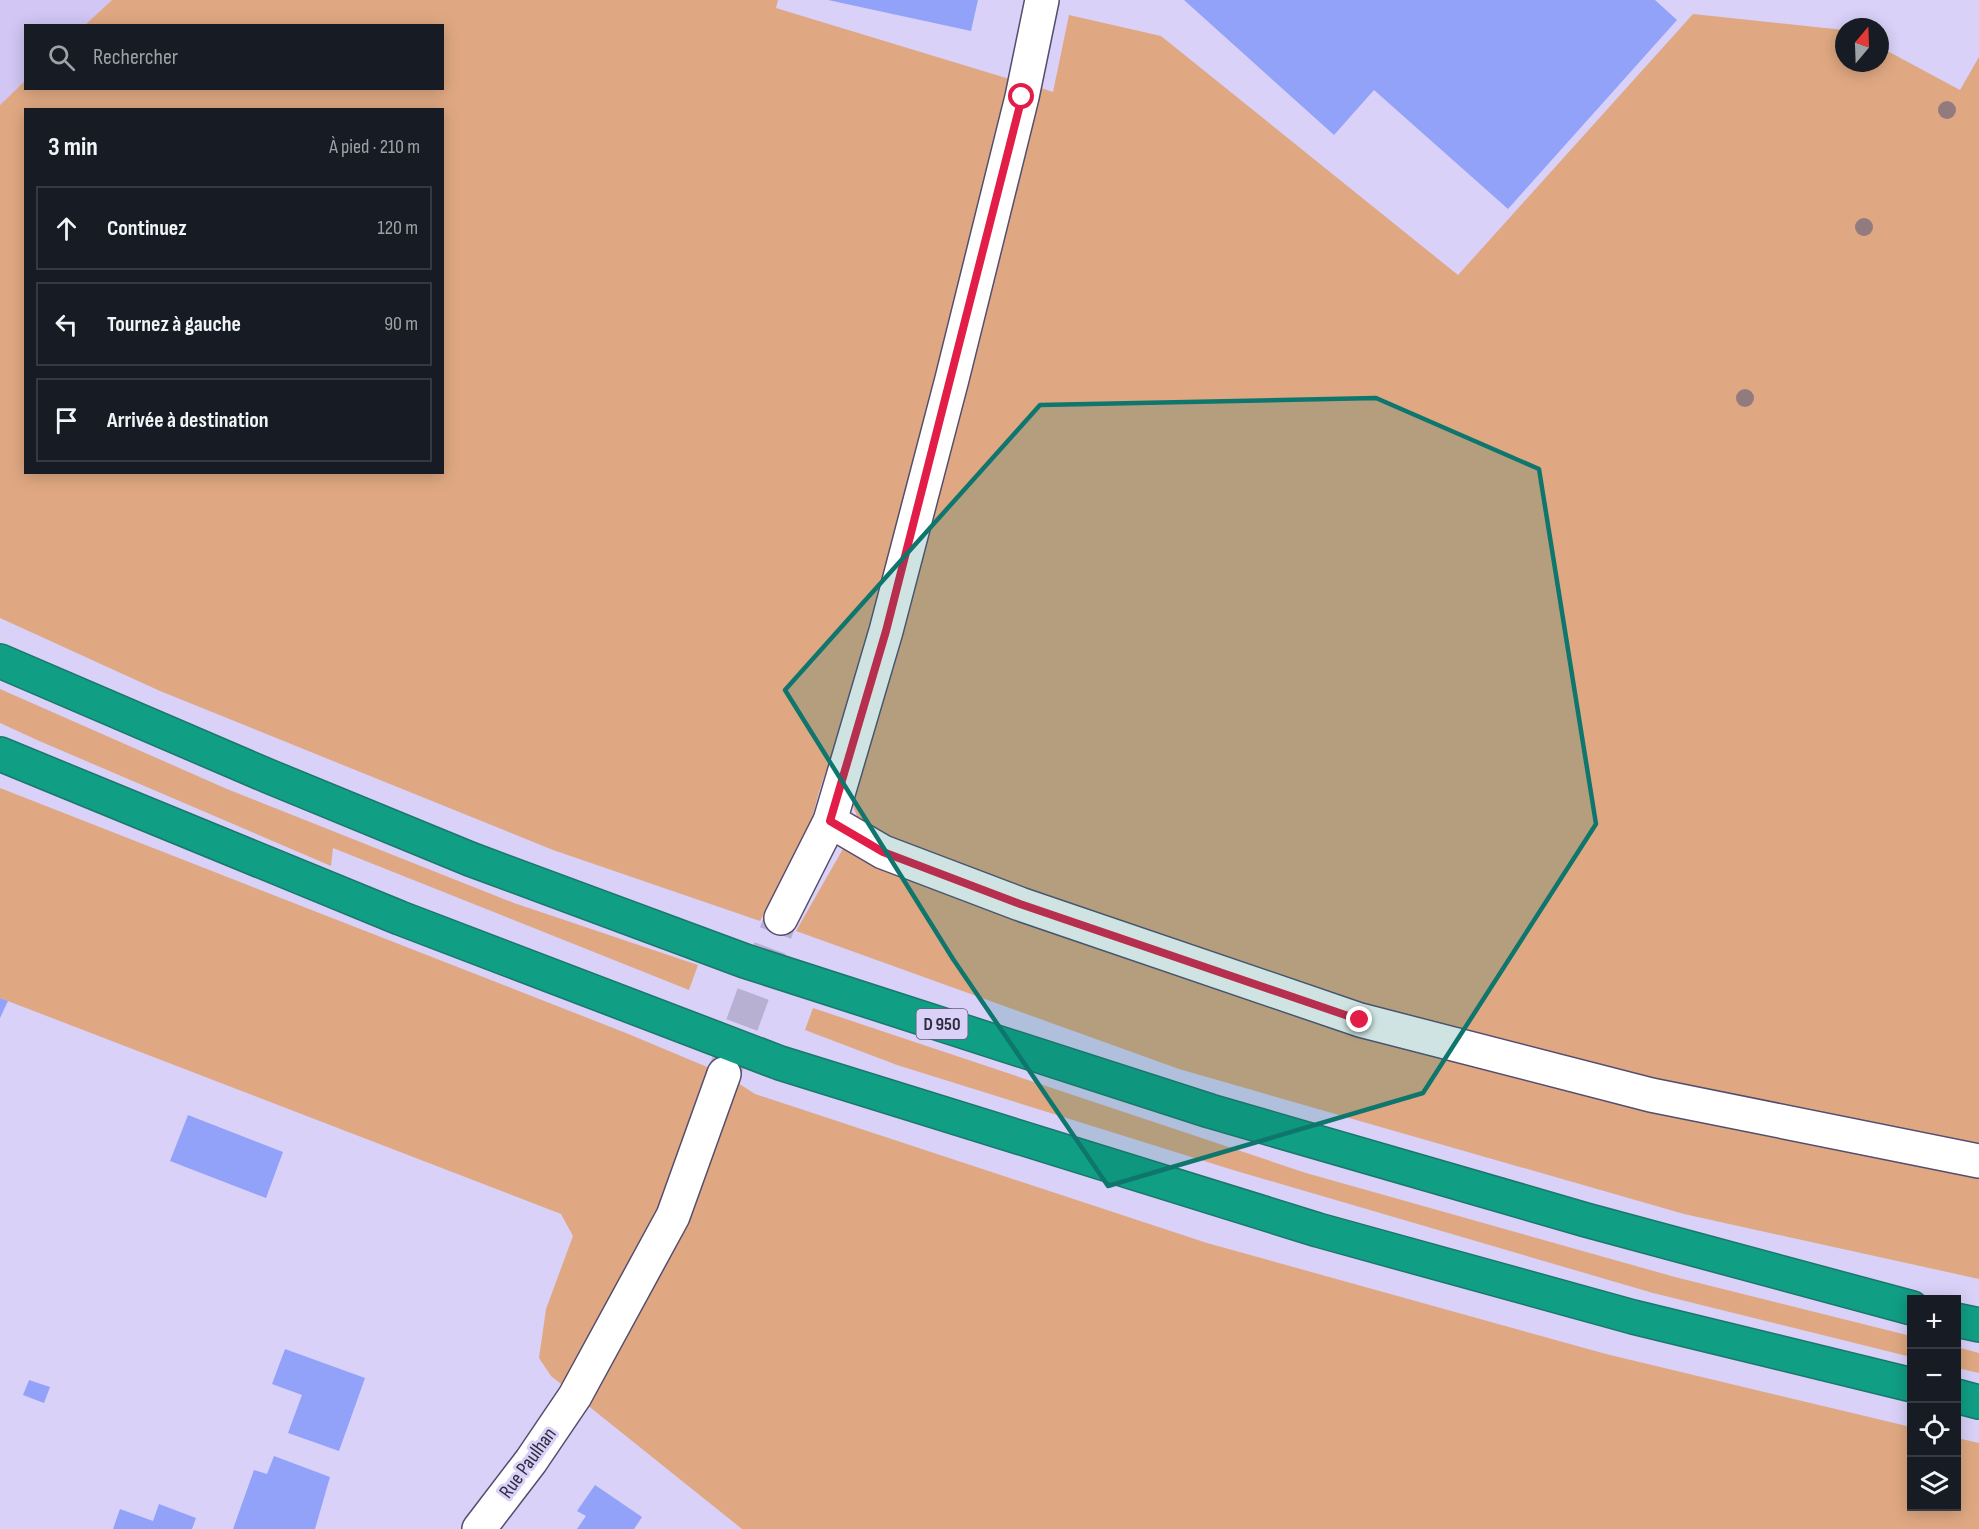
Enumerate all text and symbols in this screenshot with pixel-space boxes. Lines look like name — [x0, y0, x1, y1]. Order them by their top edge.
north arrow — [1835, 18, 1889, 72]
search box — [24, 24, 444, 90]
icon: search — [45, 41, 78, 74]
text: Rechercher — [93, 44, 178, 71]
route start — [1008, 83, 1034, 109]
text: 3 min — [48, 132, 98, 163]
text: À pied · 210 m — [329, 135, 420, 159]
icon: ahead — [50, 212, 83, 245]
text: Continuez — [107, 215, 187, 242]
text: 120 m — [378, 216, 418, 240]
icon: left — [50, 308, 83, 341]
text: Tournez à gauche — [107, 311, 241, 338]
text: 90 m — [384, 312, 418, 336]
icon: arrive — [50, 404, 83, 437]
text: Arrivée à destination — [107, 407, 269, 434]
route end — [1346, 1006, 1372, 1032]
road number: D 950 — [916, 1009, 968, 1039]
map controls — [1907, 1295, 1961, 1511]
button: + — [1907, 1295, 1961, 1349]
button: − — [1907, 1349, 1961, 1403]
button: locate — [1907, 1403, 1961, 1457]
street label: Rue Paulhan — [494, 1423, 562, 1503]
button: layers — [1907, 1457, 1961, 1511]

